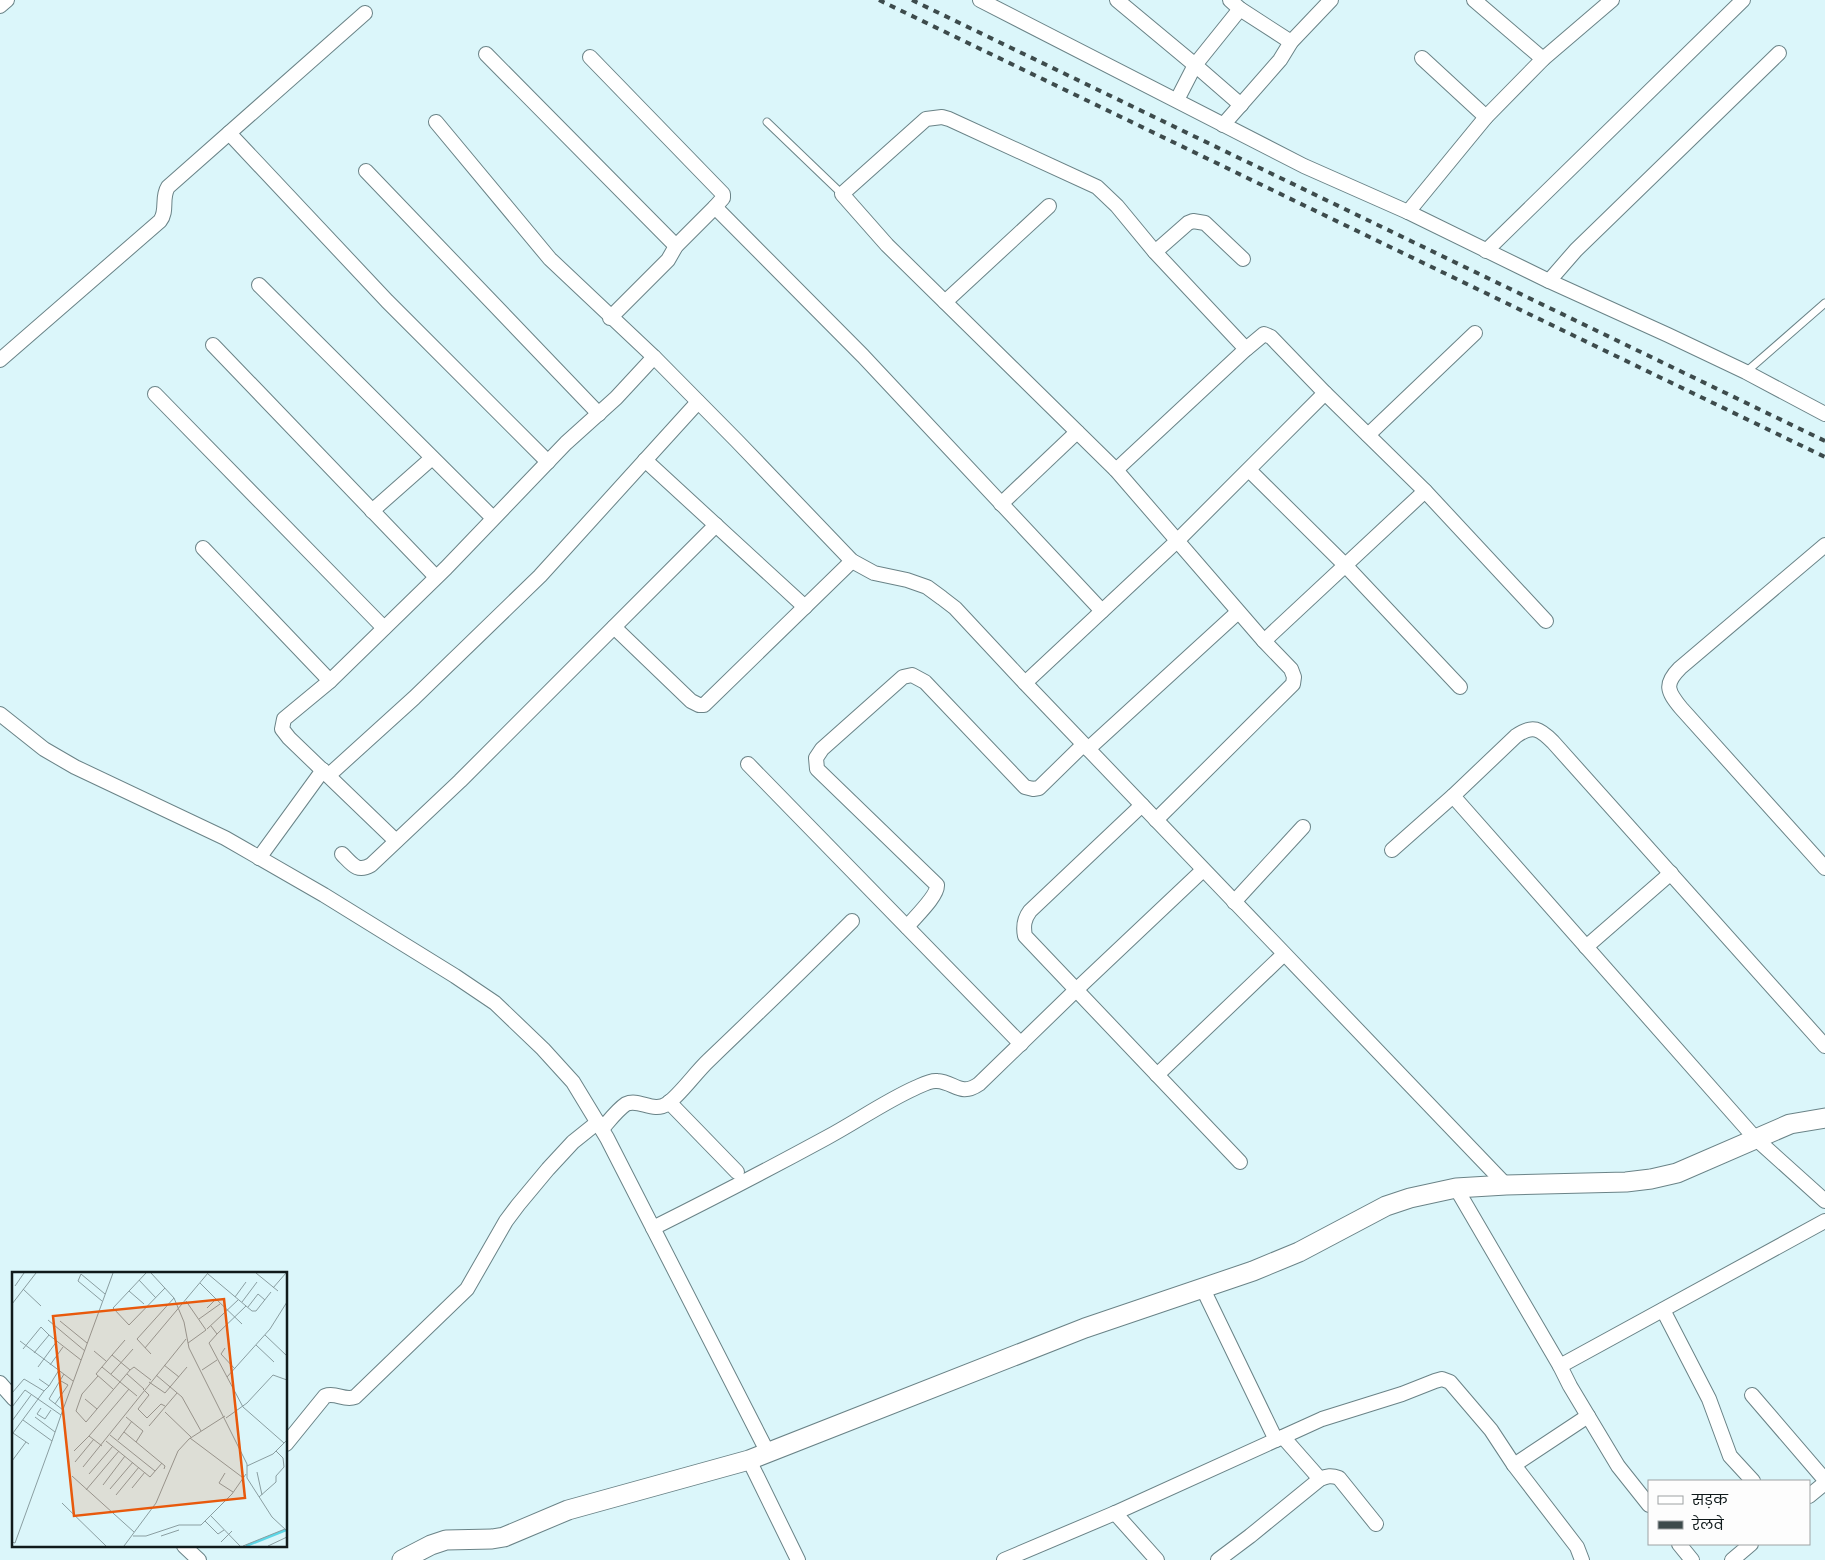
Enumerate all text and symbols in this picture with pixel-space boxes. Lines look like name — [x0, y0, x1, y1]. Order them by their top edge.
inset map — [12, 1272, 288, 1548]
legend — [1648, 1480, 1810, 1545]
text: सड़क — [1691, 1489, 1729, 1510]
text: रेलवे — [1691, 1514, 1725, 1535]

